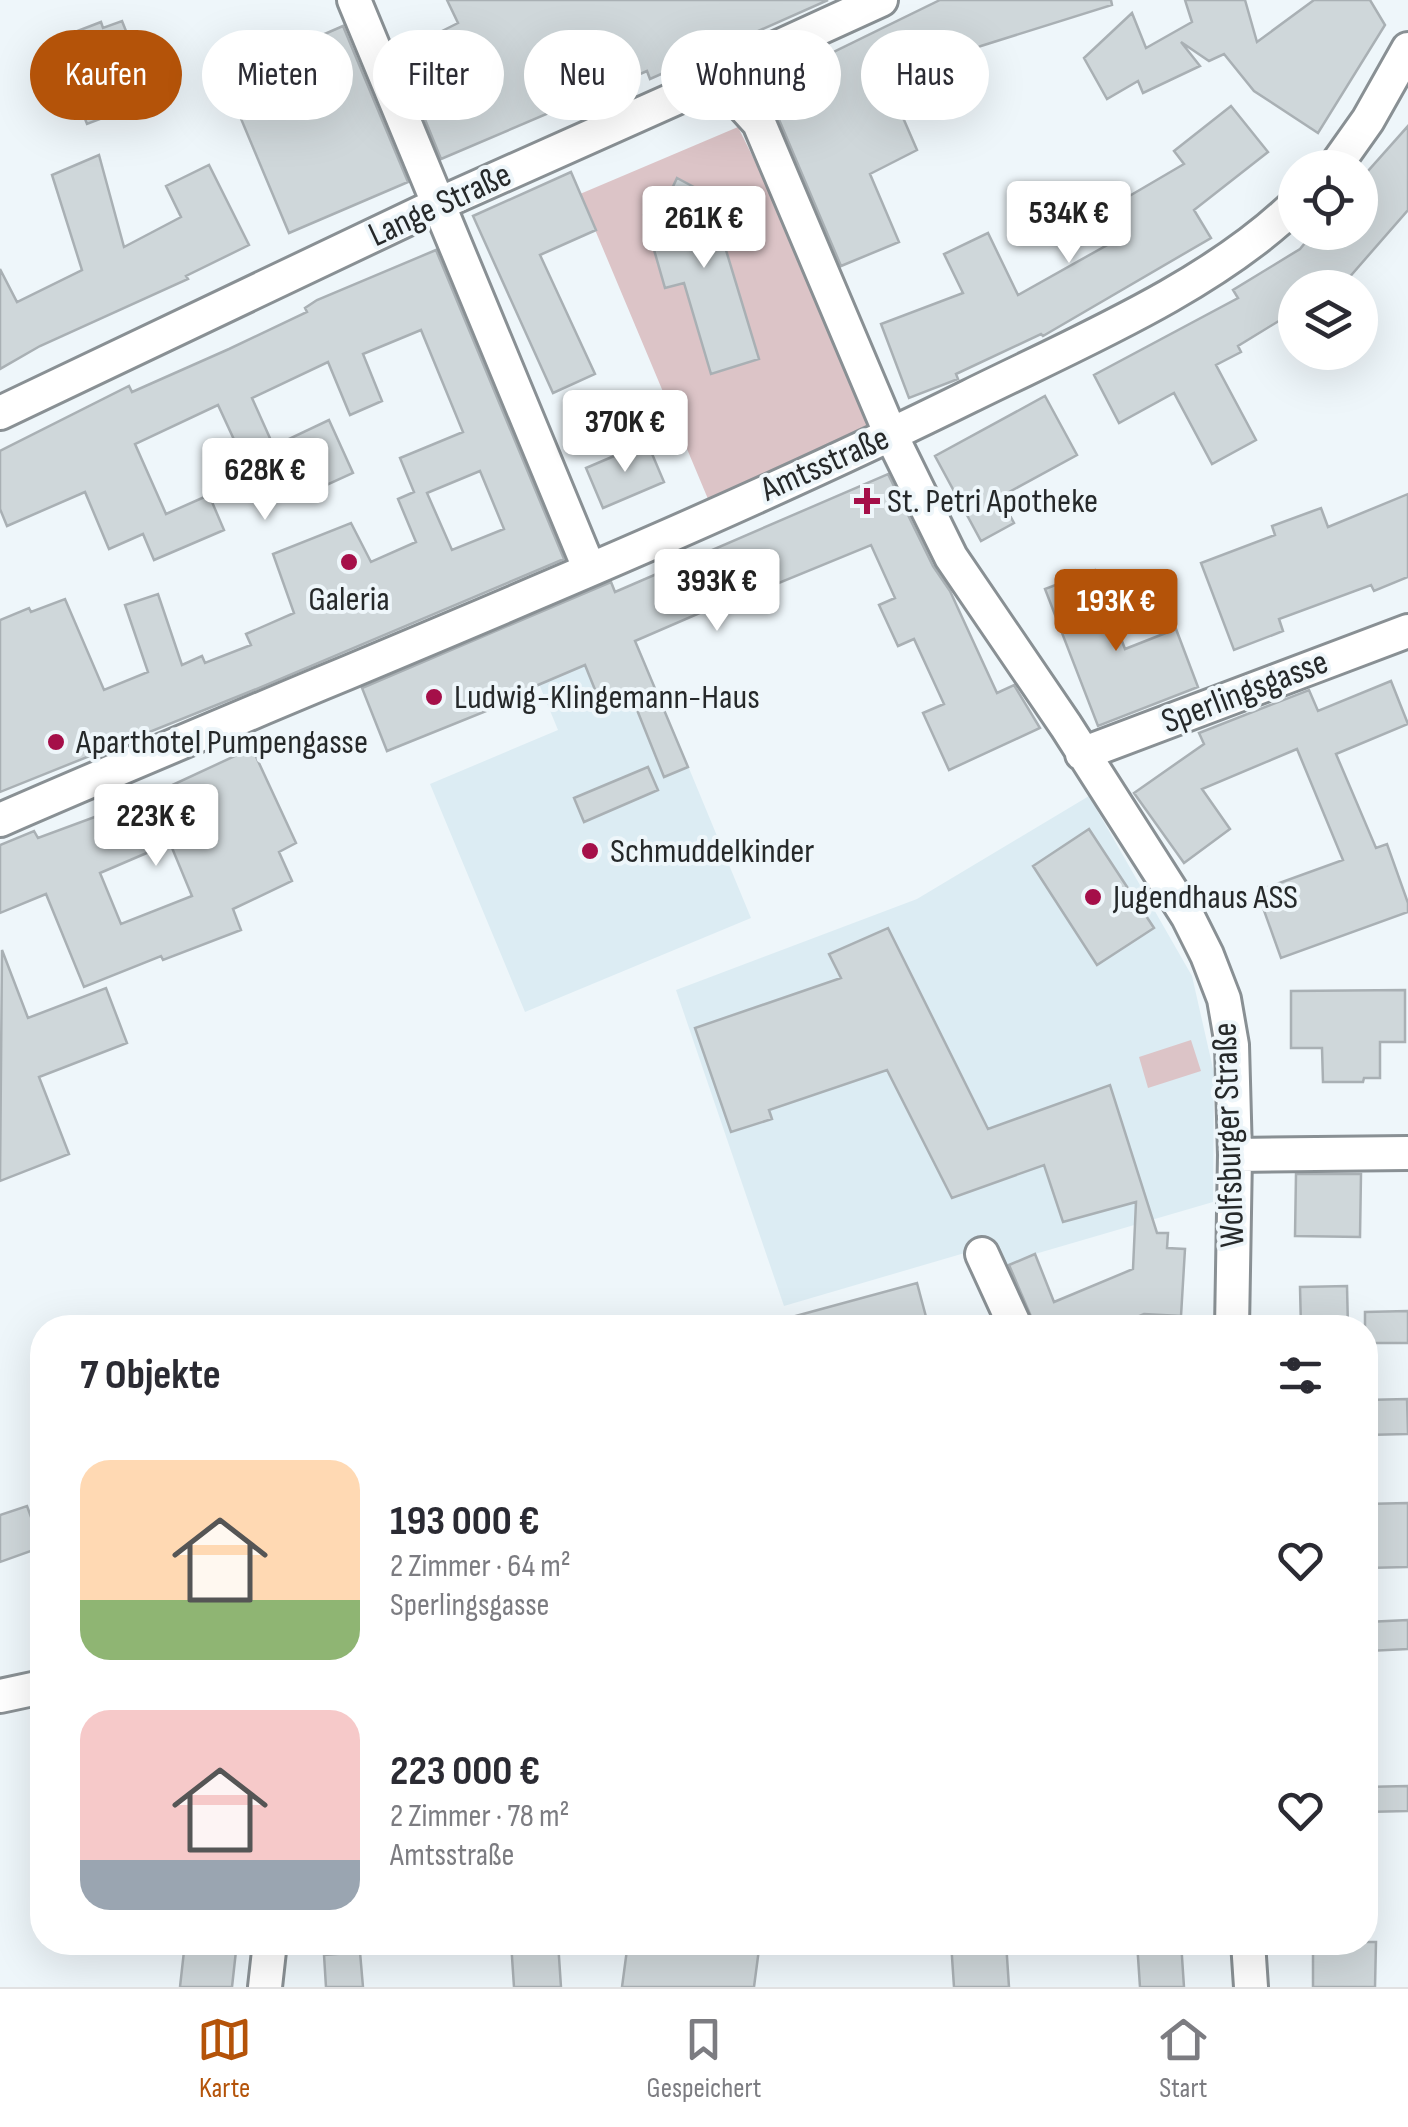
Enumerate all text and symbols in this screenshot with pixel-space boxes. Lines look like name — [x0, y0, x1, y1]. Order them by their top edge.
chip: Kaufen — [30, 30, 182, 120]
chip: Mieten — [202, 30, 353, 120]
chip: Filter — [373, 30, 504, 120]
chip: Neu — [524, 30, 641, 120]
chip: Wohnung — [661, 30, 841, 120]
chip: Haus — [861, 30, 989, 120]
map controls — [1278, 150, 1378, 370]
button: locate — [1278, 150, 1378, 250]
street label: Lange Straße — [362, 153, 518, 257]
pin: 534K € — [988, 181, 1150, 266]
pin: 261K € — [623, 186, 785, 271]
text: 534K € — [1029, 194, 1109, 233]
text: 261K € — [664, 199, 744, 238]
button: layers — [1278, 270, 1378, 370]
pin: 370K € — [544, 390, 706, 475]
text: 370K € — [585, 403, 665, 442]
street label: Amtsstraße — [753, 417, 896, 512]
pin: 628K € — [184, 438, 346, 523]
text: 628K € — [224, 451, 306, 490]
place label: St. Petri Apotheke — [887, 480, 1098, 523]
marker: St. Petri Apotheke — [856, 490, 878, 512]
pin: 393K € — [636, 549, 798, 634]
marker: Galeria — [338, 551, 360, 573]
text: 393K € — [677, 562, 757, 601]
pin: 193K € — [1035, 569, 1197, 654]
place label: Galeria — [308, 578, 390, 621]
text: 193K € — [1076, 582, 1156, 621]
street label: Sperlingsgasse — [1156, 641, 1334, 743]
place label: Ludwig-Klingemann-Haus — [454, 676, 760, 719]
marker: Ludwig-Klingemann-Haus — [423, 686, 445, 708]
place label: Aparthotel Pumpengasse — [75, 721, 368, 764]
marker: Aparthotel Pumpengasse — [45, 731, 67, 753]
pin: 223K € — [75, 784, 237, 869]
text: 223K € — [116, 797, 196, 836]
place label: Schmuddelkinder — [610, 830, 814, 873]
marker: Schmuddelkinder — [579, 840, 601, 862]
place label: Jugendhaus ASS — [1112, 876, 1298, 919]
marker: Jugendhaus ASS — [1082, 886, 1104, 908]
street label: Wolfsburger Straße — [1204, 1022, 1254, 1248]
icon: filters — [1273, 1348, 1328, 1403]
text: 7 Objekte — [80, 1350, 221, 1401]
text: 193 000 € — [390, 1496, 540, 1547]
icon: home — [160, 1500, 280, 1620]
icon: heart — [1273, 1533, 1328, 1588]
text: 2 Zimmer · 64 m² — [390, 1547, 571, 1586]
text: Sperlingsgasse — [390, 1586, 550, 1625]
text: 223 000 € — [390, 1746, 540, 1797]
icon: home — [160, 1750, 280, 1870]
icon: heart — [1273, 1783, 1328, 1838]
text: 2 Zimmer · 78 m² — [390, 1797, 569, 1836]
text: Amtsstraße — [390, 1836, 514, 1875]
tab: Karte — [197, 2012, 252, 2105]
tab: Gespeichert — [647, 2012, 761, 2105]
tab: Start — [1156, 2012, 1211, 2105]

